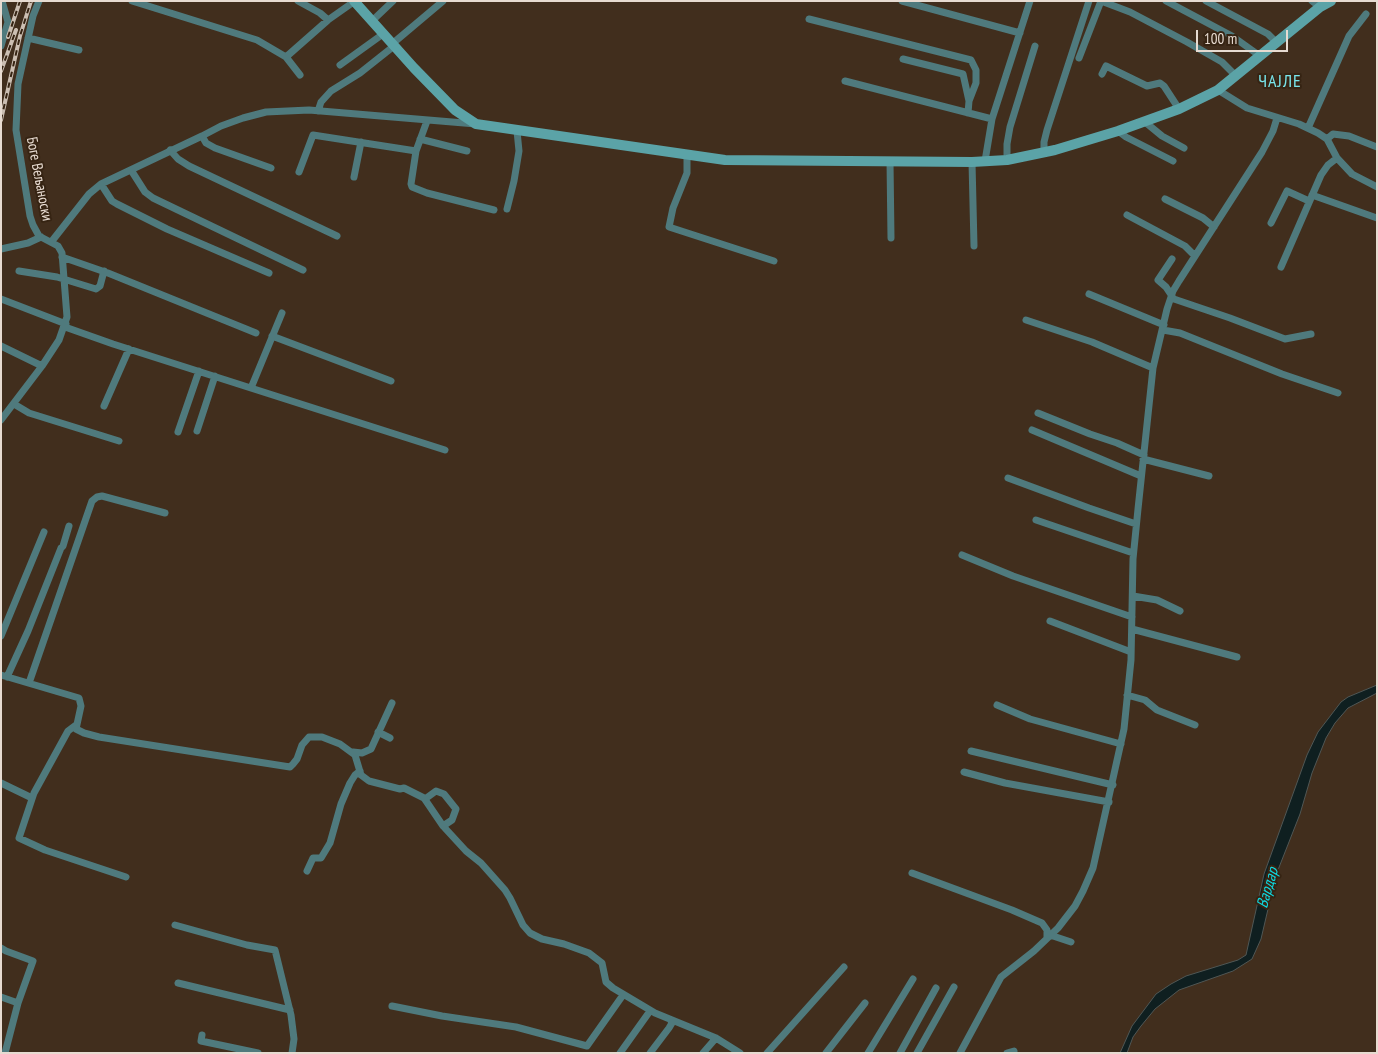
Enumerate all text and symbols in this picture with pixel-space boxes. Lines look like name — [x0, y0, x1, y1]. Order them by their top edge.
scale bar — [1198, 20, 1290, 52]
text: 100 m — [1204, 29, 1237, 48]
district label: ЧАЈЛЕ — [1258, 71, 1302, 93]
street label: Боге Вељаноски — [22, 135, 56, 223]
water label: Вардар — [1253, 866, 1283, 910]

